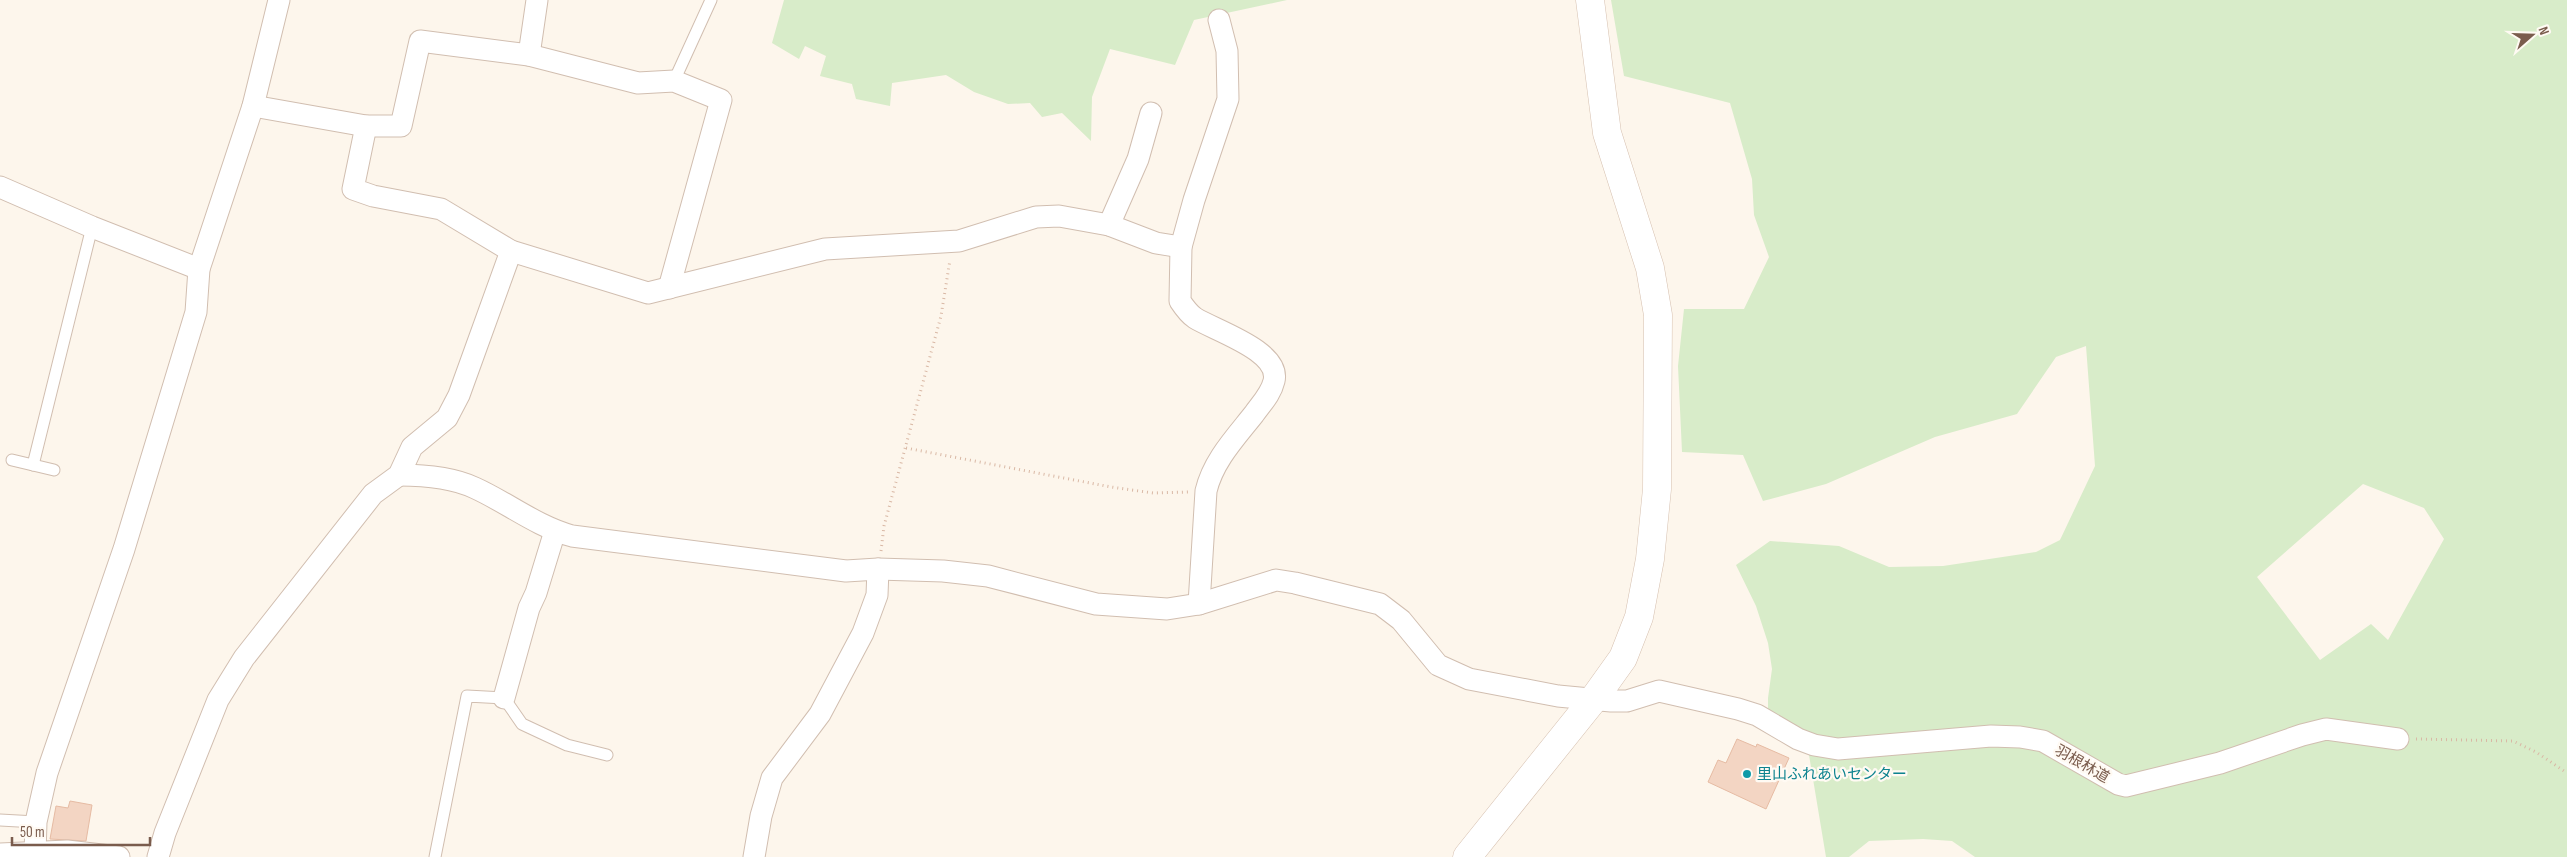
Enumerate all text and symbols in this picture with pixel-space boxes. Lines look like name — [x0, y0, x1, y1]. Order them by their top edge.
north arrow — [2507, 10, 2557, 60]
text: N — [2534, 24, 2553, 37]
street label: 羽根林道 — [2051, 741, 2113, 787]
place label: 里山ふれあいセンター — [1757, 765, 1907, 784]
marker: 里山ふれあいセンター — [1741, 768, 1753, 780]
scale bar — [12, 814, 150, 846]
text: 50 m — [20, 823, 45, 842]

